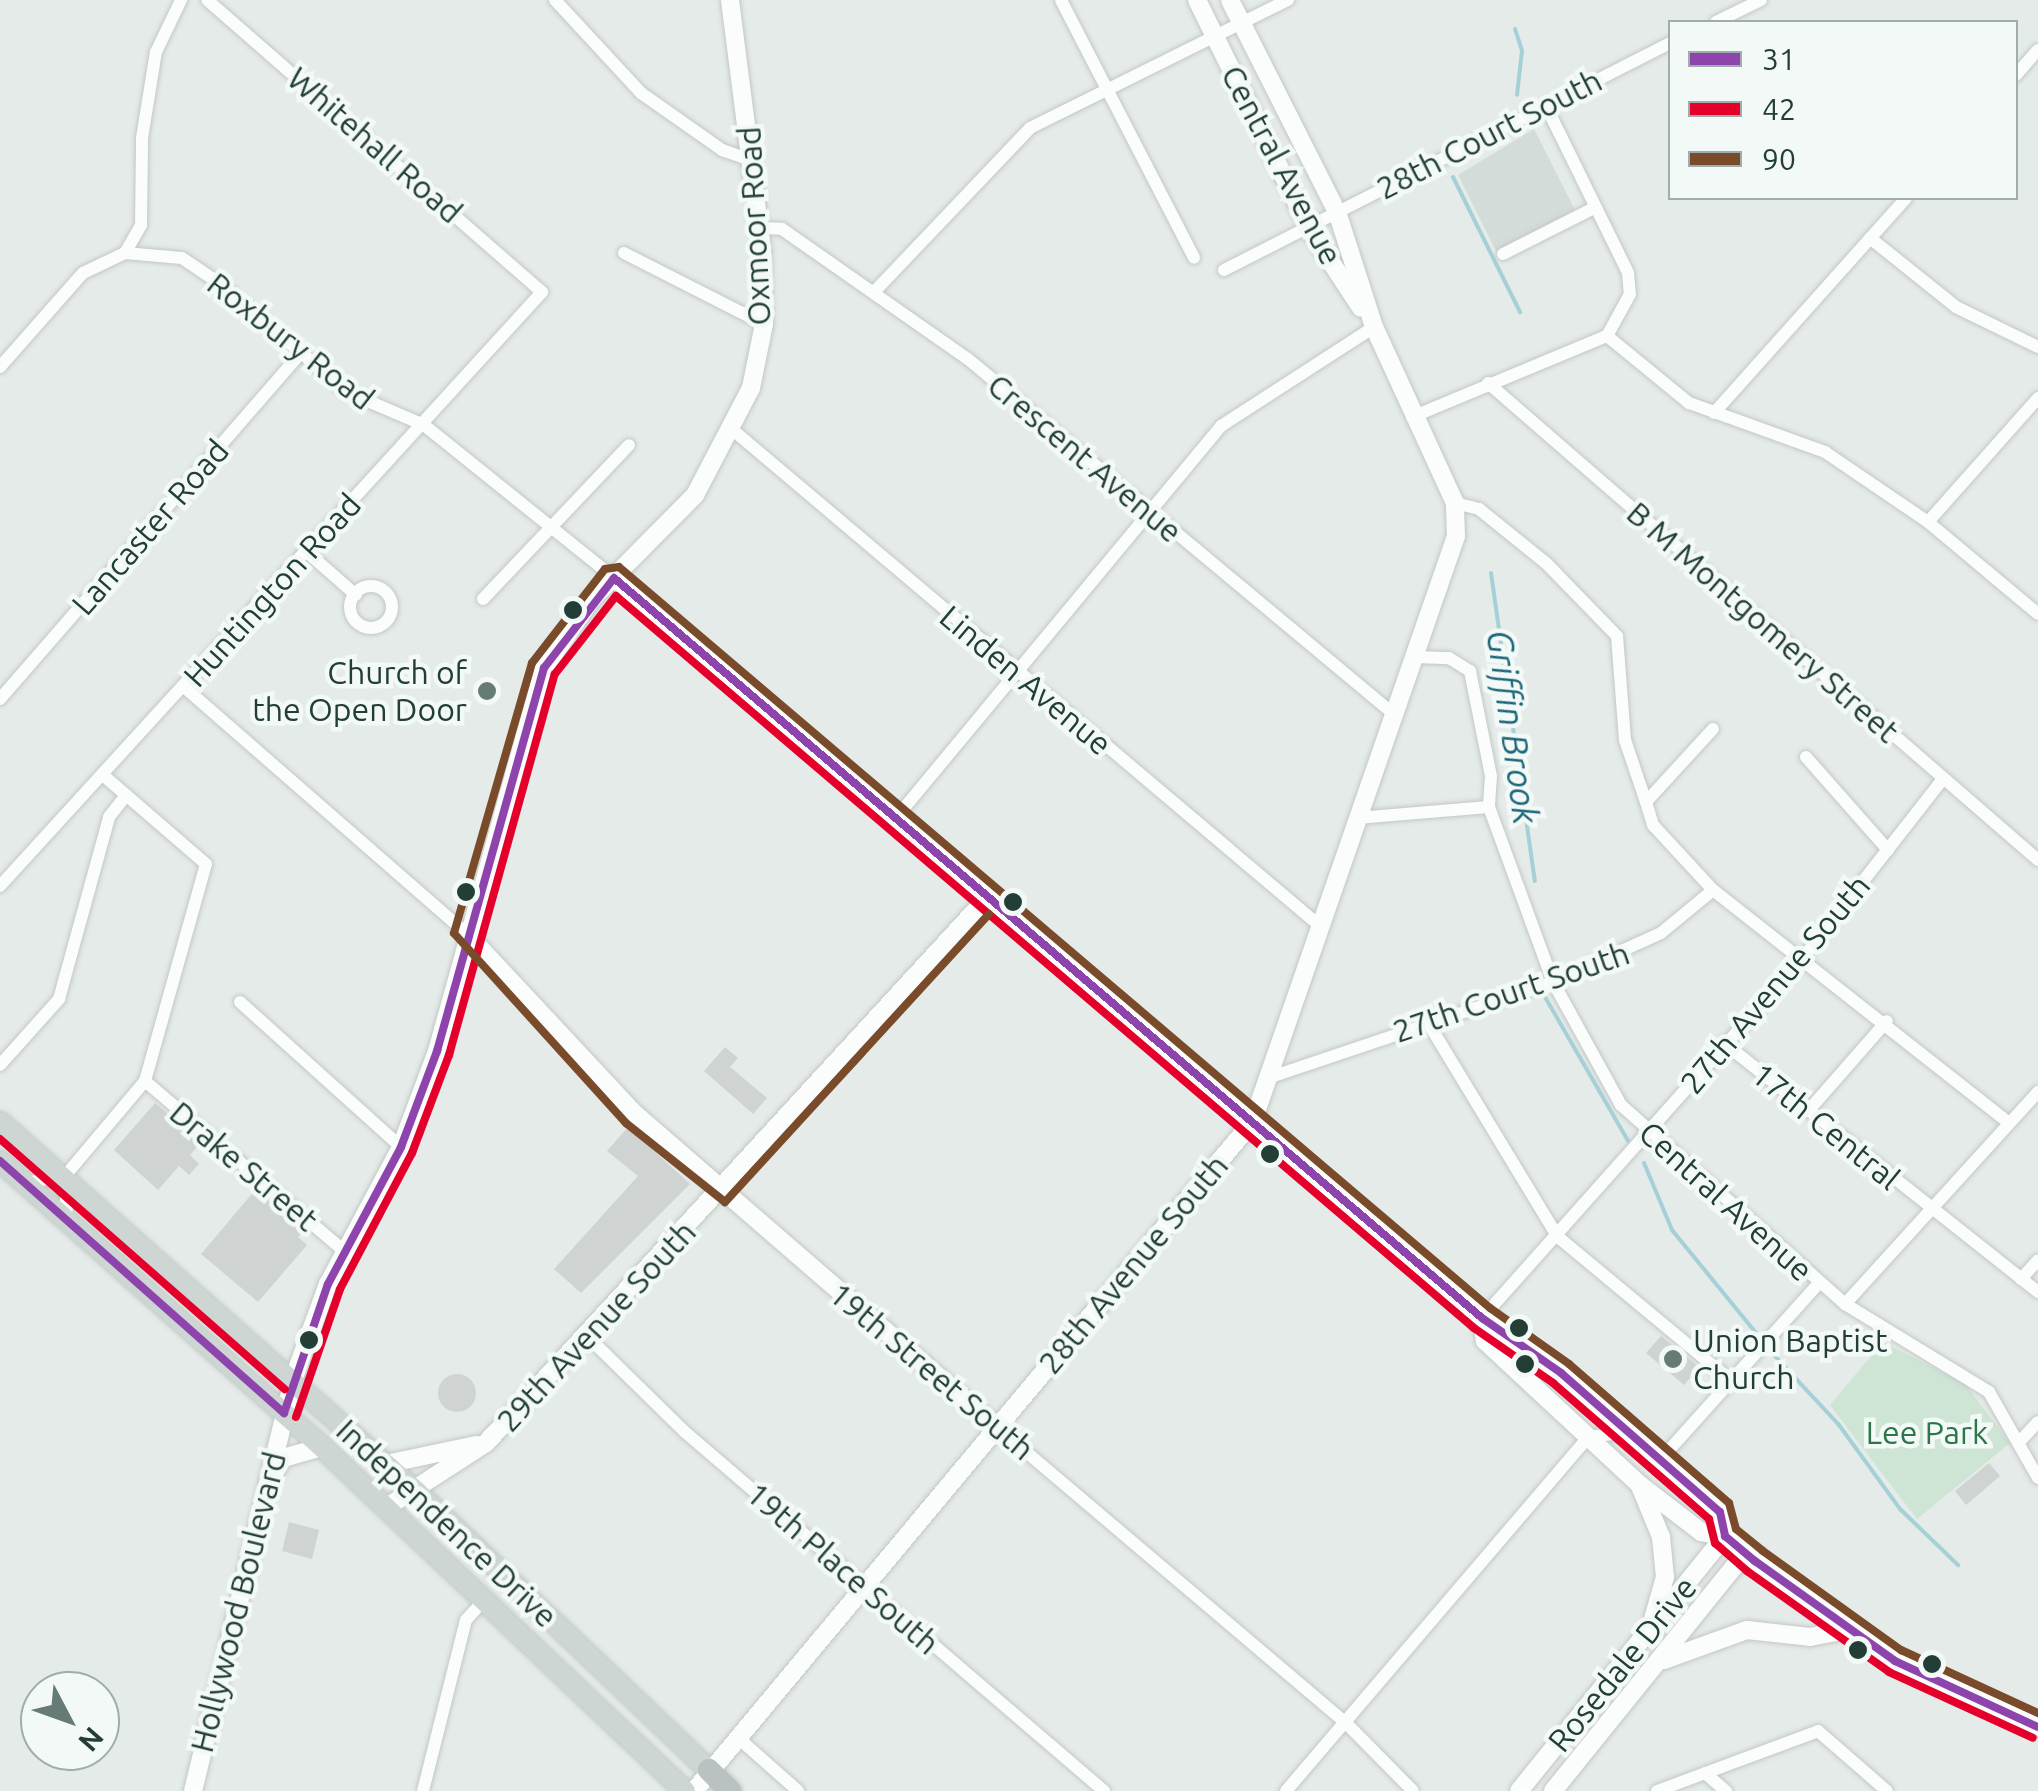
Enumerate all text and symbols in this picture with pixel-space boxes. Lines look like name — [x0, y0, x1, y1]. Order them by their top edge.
legend — [1668, 20, 2018, 200]
text: 31 — [1762, 42, 1796, 76]
street label: Whitehall Road — [280, 59, 470, 231]
street label: Central Avenue — [1213, 59, 1351, 271]
street label: 28th Court South — [1370, 61, 1608, 207]
text: 42 — [1762, 92, 1796, 126]
street label: Oxmoor Road — [730, 125, 778, 327]
text: 90 — [1762, 142, 1796, 176]
street label: Roxbury Road — [200, 264, 382, 418]
street label: Crescent Avenue — [980, 366, 1190, 550]
street label: Lancaster Road — [63, 432, 237, 622]
street label: Huntington Road — [175, 486, 369, 694]
street label: B M Montgomery Street — [1619, 494, 1907, 750]
street label: Linden Avenue — [932, 597, 1120, 763]
unlabelled marker — [563, 600, 583, 620]
water label: Griffin Brook — [1479, 627, 1547, 827]
place label: Church of the Open Door — [252, 654, 467, 729]
marker: Church of the Open Door — [476, 680, 498, 702]
street label: 27th Avenue South — [1672, 867, 1878, 1101]
unlabelled marker — [456, 882, 476, 902]
unlabelled marker — [1003, 892, 1023, 912]
street label: 27th Court South — [1388, 934, 1634, 1050]
street label: 17th Central — [1744, 1055, 1908, 1197]
street label: Drake Street — [162, 1093, 326, 1239]
street label: Central Avenue — [1631, 1113, 1821, 1289]
unlabelled marker — [1260, 1144, 1280, 1164]
street label: 28th Avenue South — [1030, 1147, 1236, 1381]
street label: 29th Avenue South — [489, 1213, 703, 1439]
street label: 19th Street South — [822, 1274, 1042, 1468]
unlabelled marker — [1509, 1318, 1529, 1338]
place label: Union Baptist Church — [1693, 1322, 1888, 1397]
unlabelled marker — [299, 1330, 319, 1350]
marker: Union Baptist Church — [1662, 1348, 1684, 1370]
unlabelled marker — [1515, 1354, 1535, 1374]
street label: Independence Drive — [329, 1411, 565, 1635]
park label: Lee Park — [1866, 1413, 1988, 1451]
street label: Hollywood Boulevard — [182, 1448, 294, 1756]
street label: 19th Place South — [739, 1474, 947, 1662]
street label: Rosedale Drive — [1540, 1569, 1704, 1759]
unlabelled marker — [1848, 1640, 1868, 1660]
unlabelled marker — [1922, 1654, 1942, 1674]
north arrow — [20, 1671, 120, 1771]
text: N — [73, 1722, 110, 1758]

